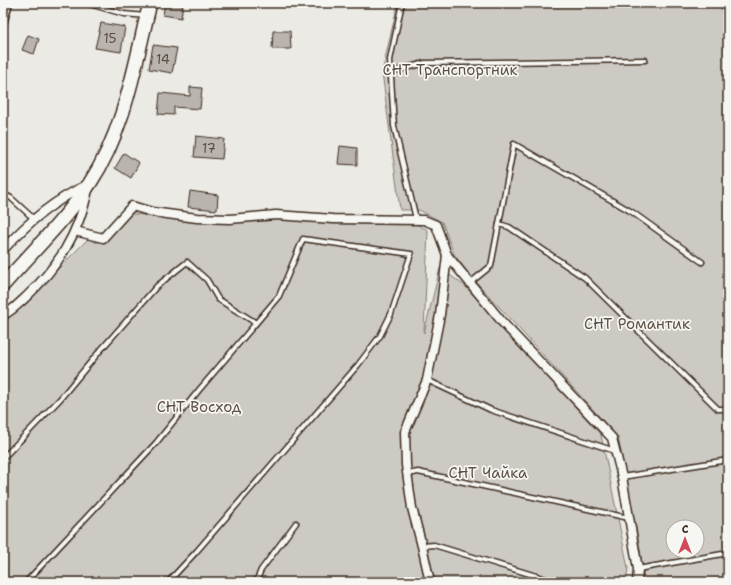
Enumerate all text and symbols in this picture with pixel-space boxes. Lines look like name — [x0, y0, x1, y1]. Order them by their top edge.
house number: 15 — [103, 30, 117, 47]
house number: 14 — [156, 51, 170, 68]
park label: СНТ Транспортник — [383, 60, 518, 80]
house number: 17 — [202, 140, 216, 157]
park label: СНТ Романтик — [584, 314, 690, 334]
park label: СНТ Восход — [157, 397, 242, 417]
park label: СНТ Чайка — [449, 463, 528, 483]
north arrow — [665, 519, 705, 559]
text: С — [682, 522, 689, 537]

